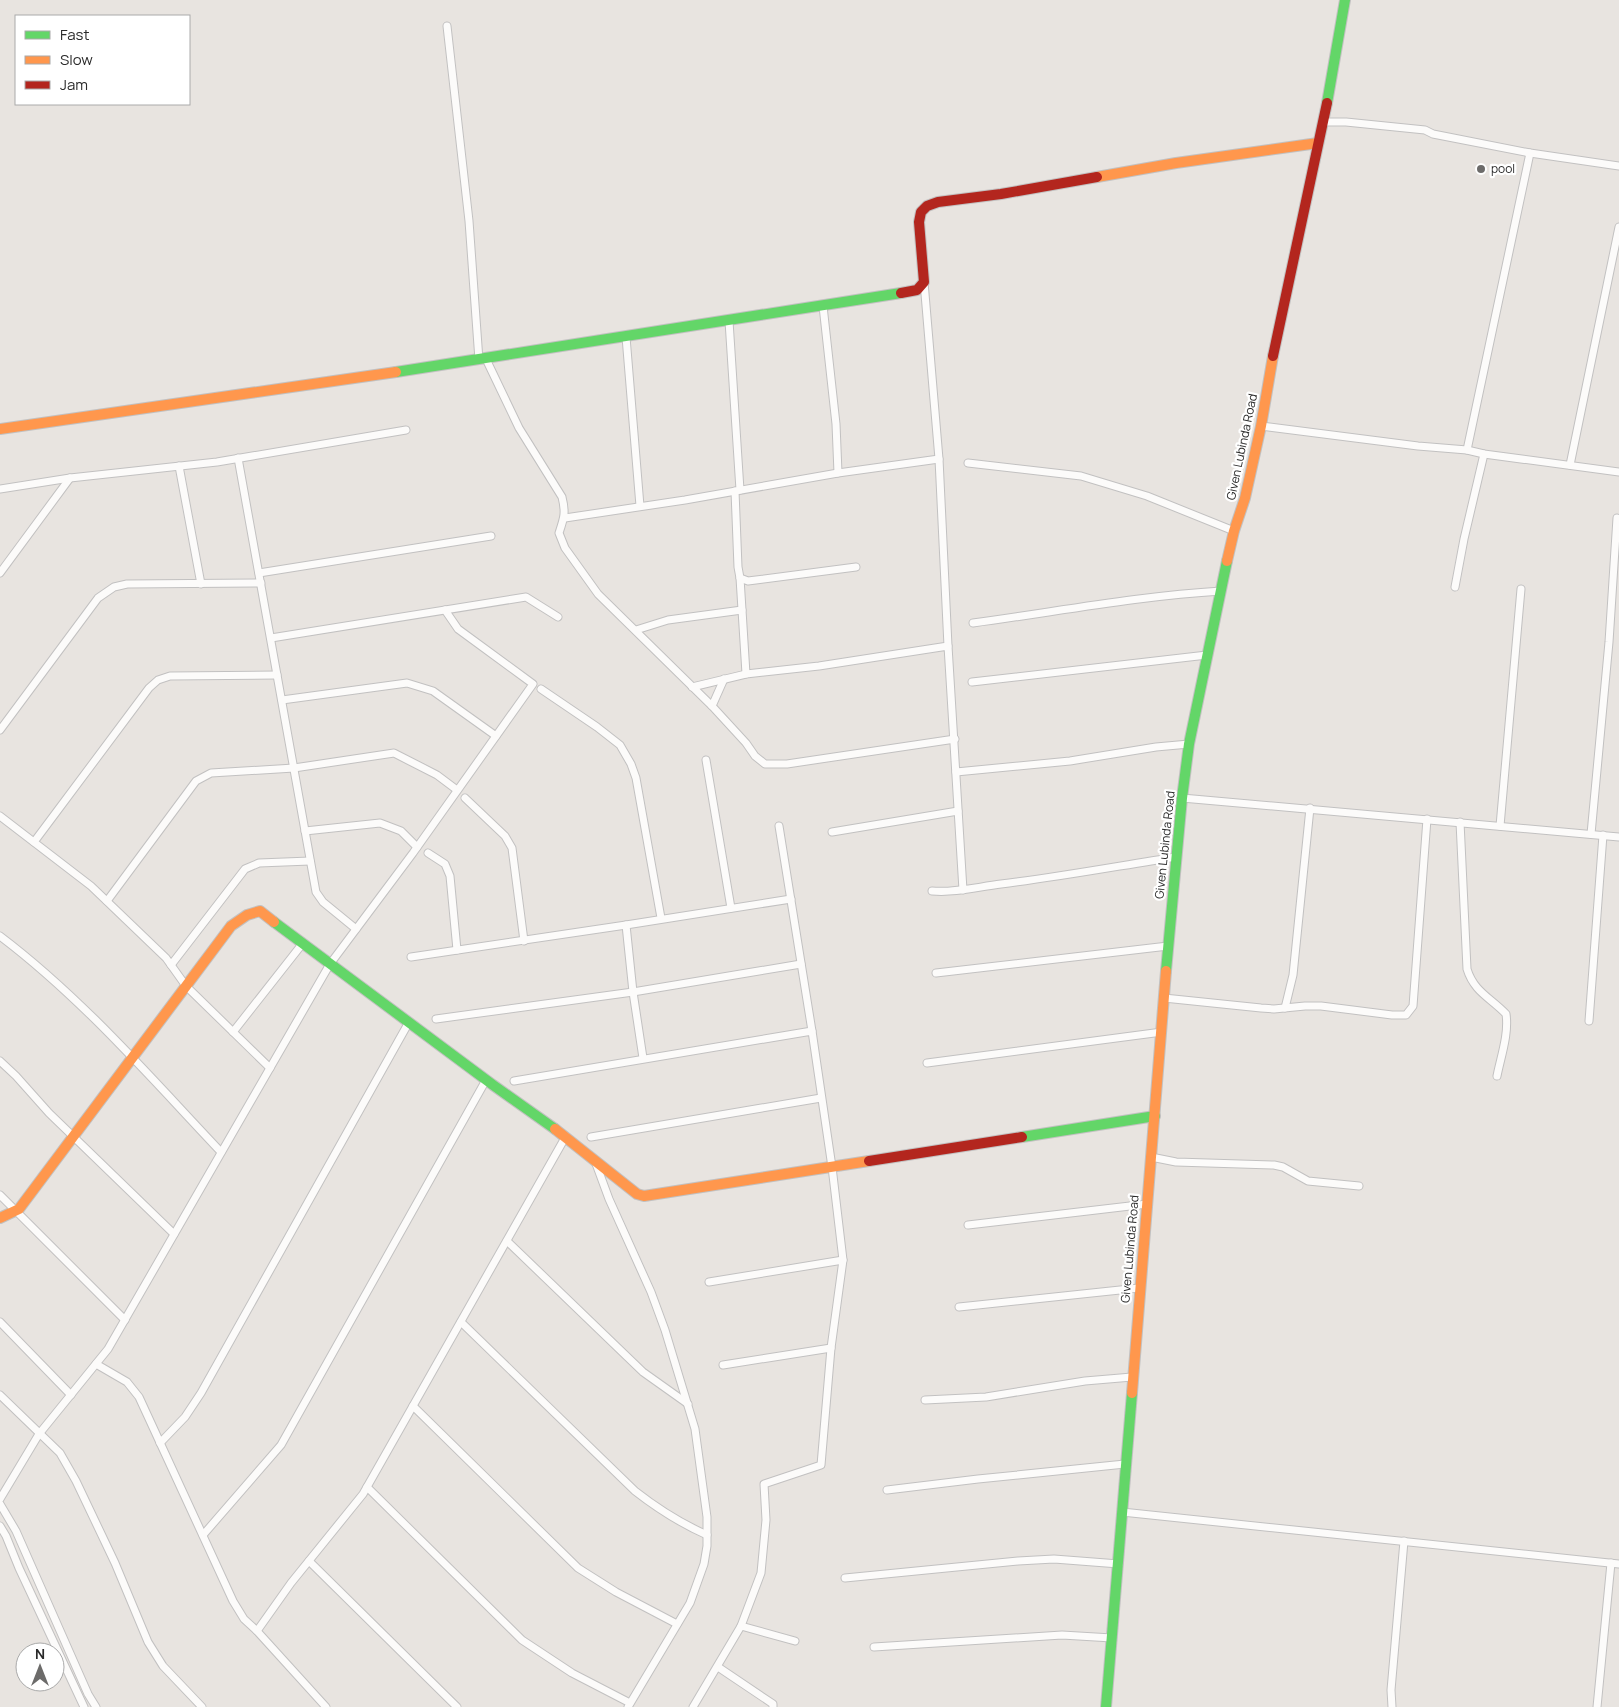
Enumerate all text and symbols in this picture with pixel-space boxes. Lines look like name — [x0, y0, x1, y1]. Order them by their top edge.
legend — [15, 15, 190, 105]
text: Fast — [60, 24, 89, 45]
text: Slow — [60, 49, 93, 70]
text: Jam — [60, 74, 88, 95]
place label: pool — [1491, 160, 1515, 177]
marker: pool — [1475, 163, 1487, 175]
street label: Given Lubinda Road — [1222, 392, 1261, 502]
street label: Given Lubinda Road — [1150, 790, 1179, 900]
street label: Given Lubinda Road — [1116, 1194, 1143, 1304]
north arrow — [15, 1642, 65, 1692]
text: N — [35, 1644, 45, 1663]

